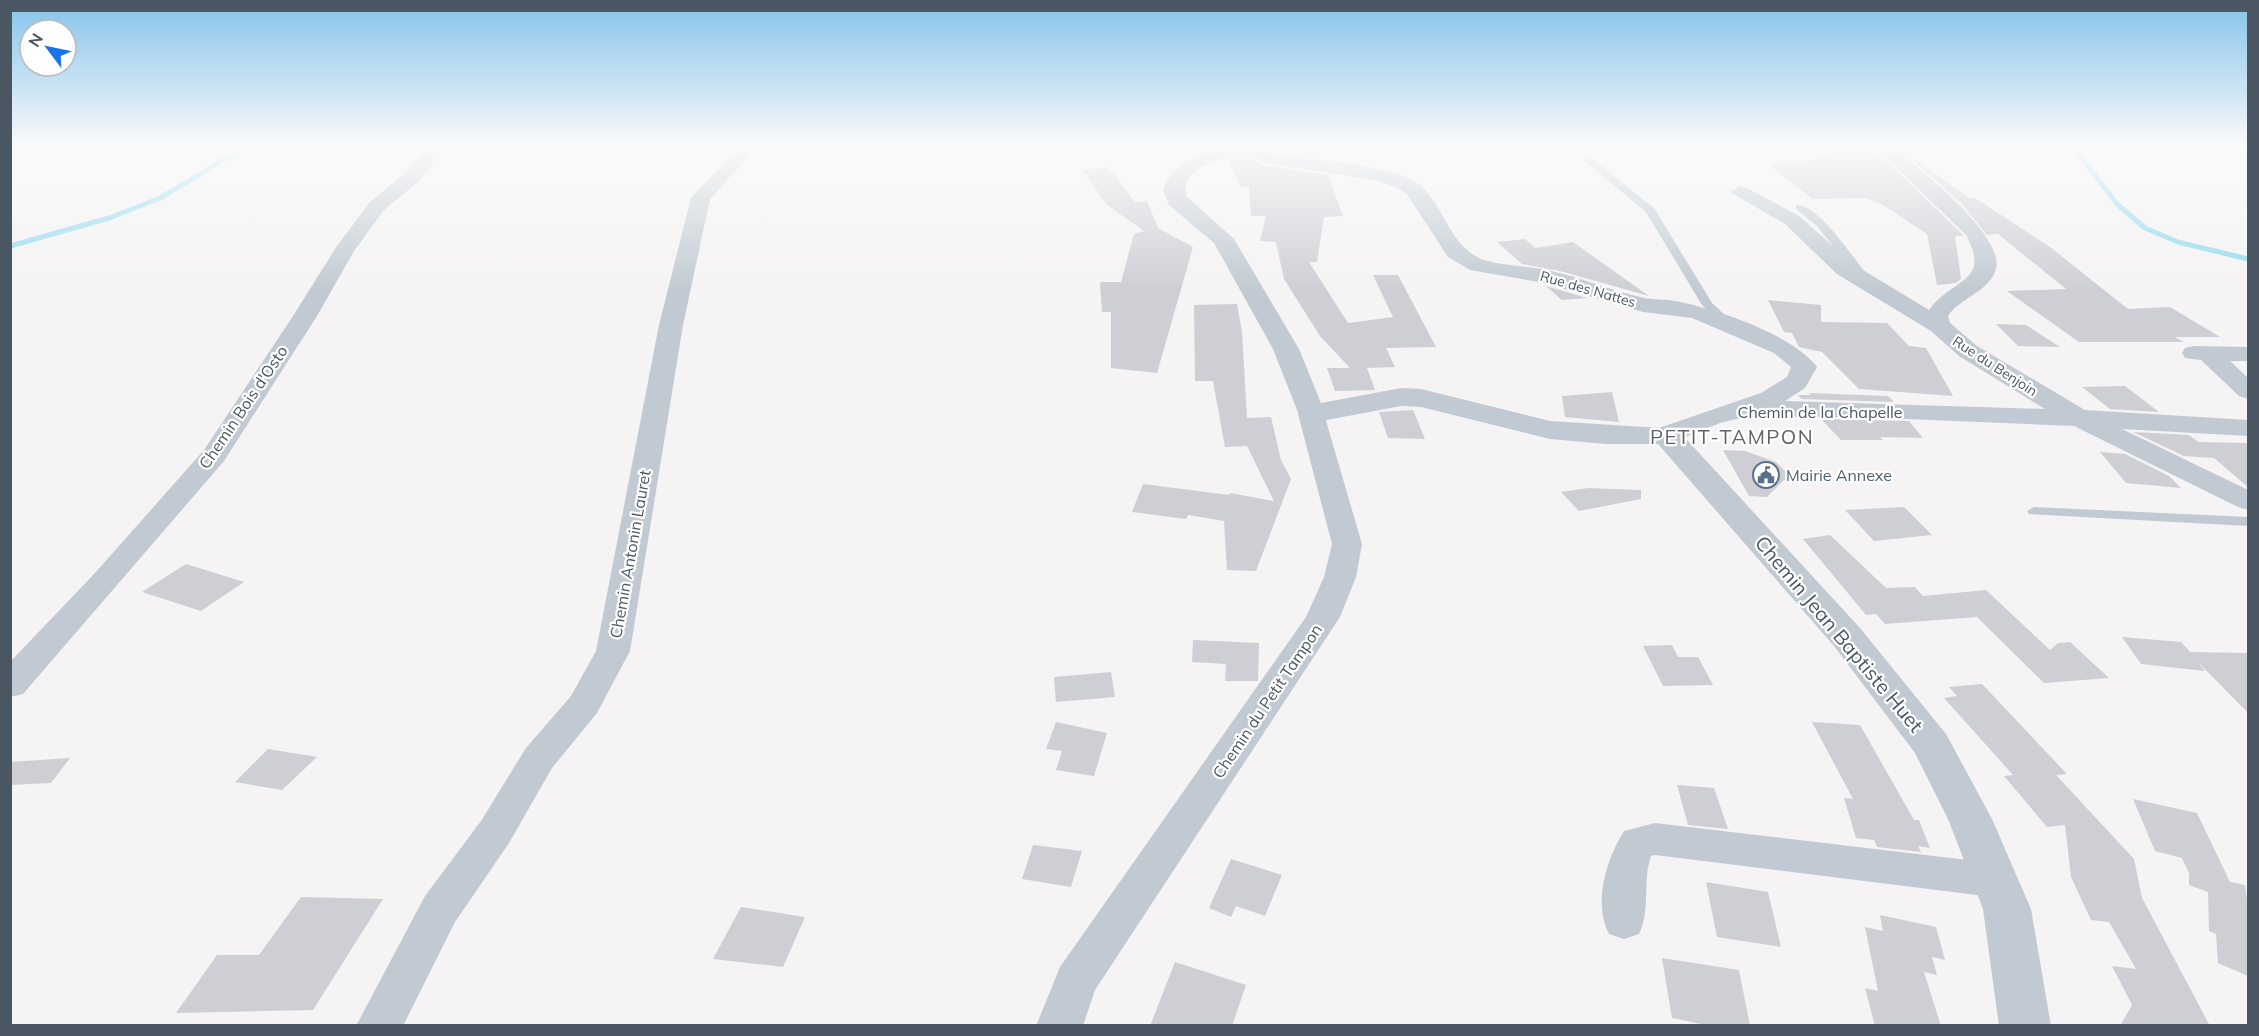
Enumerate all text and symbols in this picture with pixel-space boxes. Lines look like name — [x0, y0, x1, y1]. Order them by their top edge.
north arrow — [18, 18, 78, 78]
text: N — [24, 30, 47, 50]
street label: Rue des Nattes — [1538, 267, 1638, 311]
street label: Rue du Benjoin — [1949, 332, 2041, 400]
street label: Chemin Bois d'Osto — [194, 342, 292, 472]
street label: Chemin de la Chapelle — [1737, 402, 1903, 422]
district label: PETIT-TAMPON — [1650, 424, 1814, 449]
public building icon: Mairie Annexe — [1751, 460, 1781, 490]
place label: Mairie Annexe — [1786, 465, 1892, 485]
street label: Chemin Antonin Lauret — [605, 468, 655, 640]
street label: Chemin Jean Baptiste Huet — [1750, 530, 1929, 737]
street label: Chemin du Petit Tampon — [1208, 620, 1326, 782]

